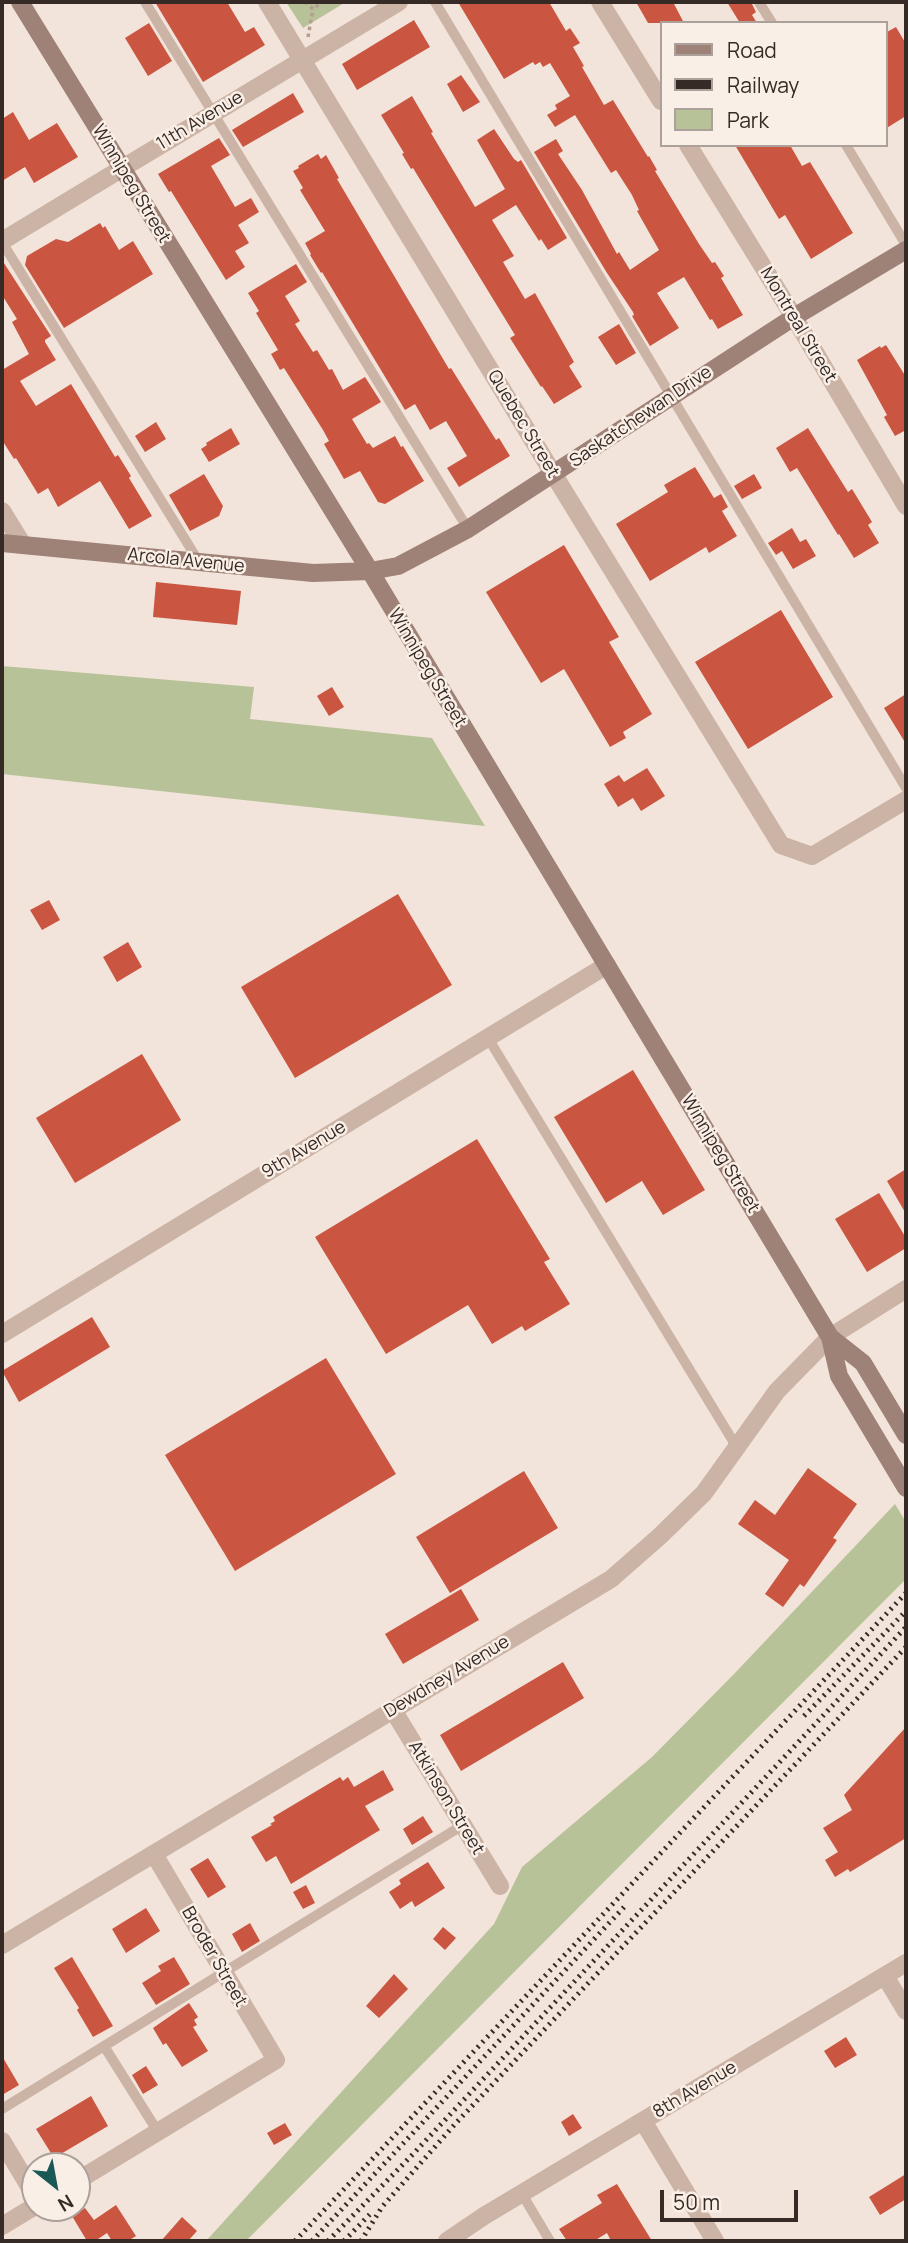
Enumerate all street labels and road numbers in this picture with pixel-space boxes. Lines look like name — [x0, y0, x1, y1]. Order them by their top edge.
street label: 11th Avenue — [153, 87, 247, 155]
street label: Winnipeg Street — [87, 121, 175, 247]
street label: Montreal Street — [755, 263, 841, 387]
street label: Saskatchewan Drive — [566, 361, 716, 473]
street label: Quebec Street — [482, 366, 564, 482]
street label: Arcola Avenue — [126, 544, 246, 578]
street label: Winnipeg Street — [383, 605, 471, 731]
street label: Winnipeg Street — [676, 1091, 764, 1217]
street label: 9th Avenue — [258, 1116, 350, 1184]
street label: Dewdney Avenue — [381, 1631, 513, 1723]
street label: Atkinson Street — [403, 1737, 489, 1859]
street label: Broder Street — [177, 1903, 251, 2011]
street label: 8th Avenue — [649, 2057, 741, 2123]

